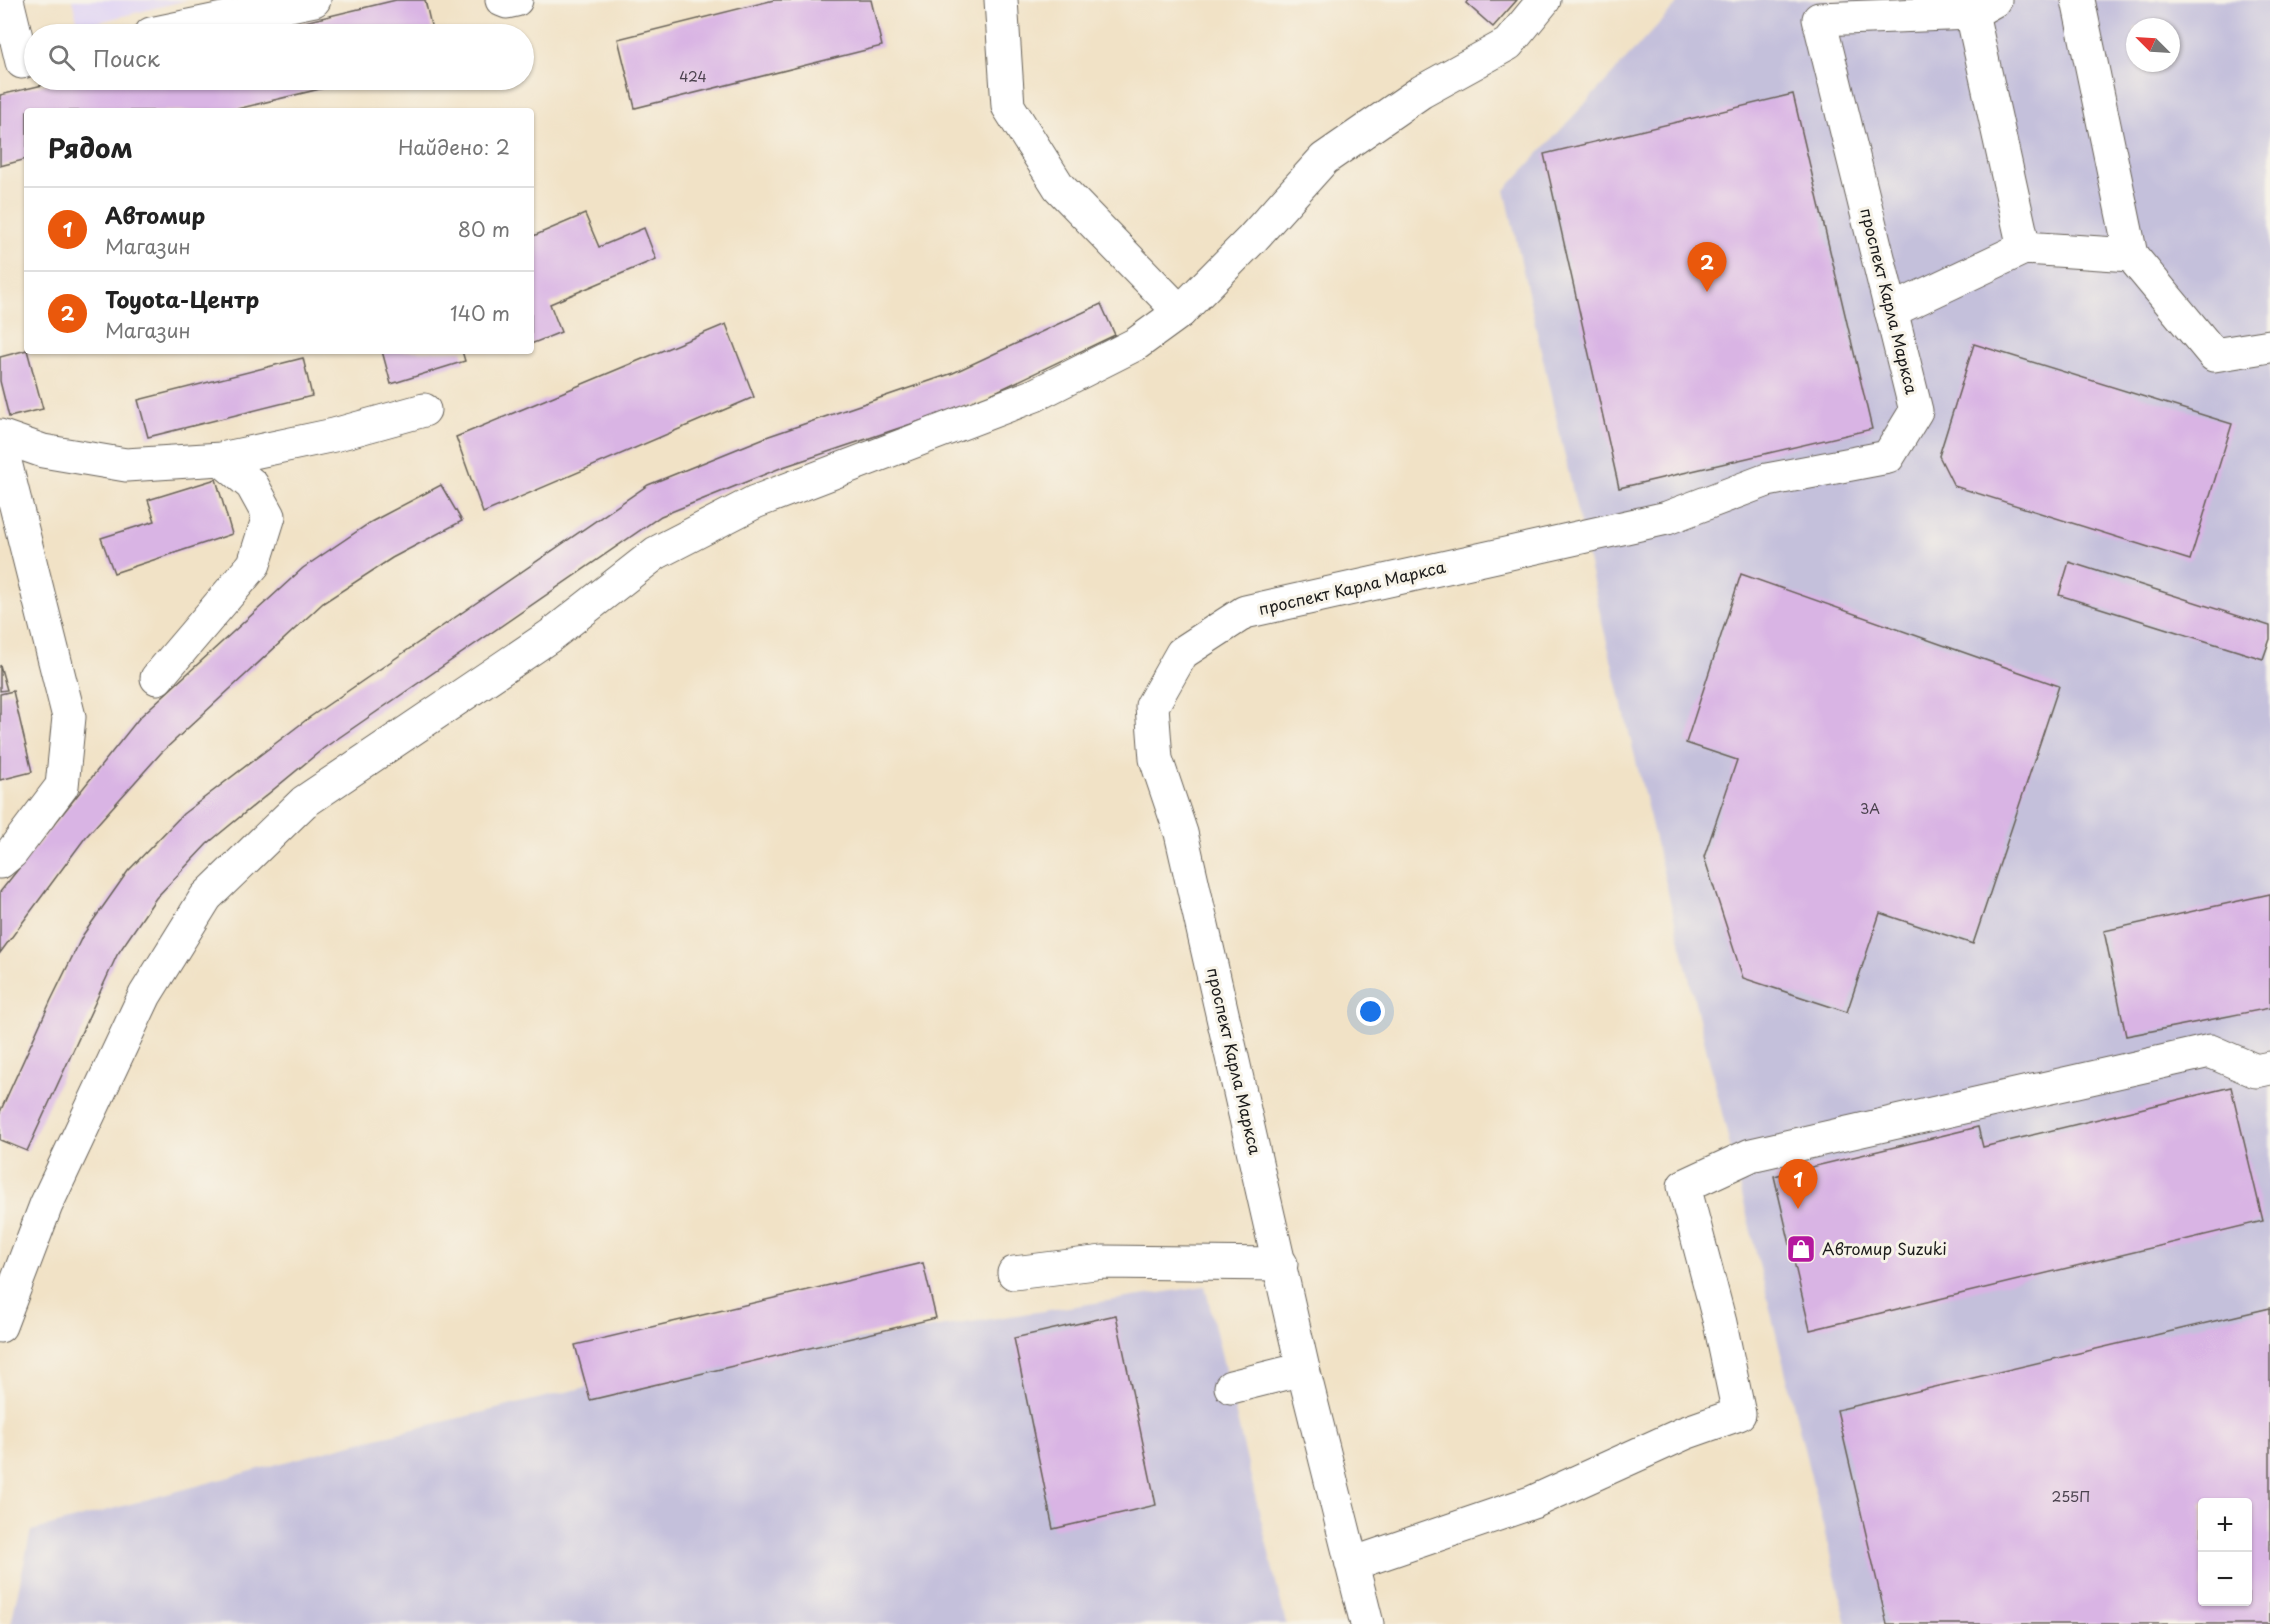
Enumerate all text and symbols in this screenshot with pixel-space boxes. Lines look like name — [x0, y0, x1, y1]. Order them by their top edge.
north arrow — [2126, 18, 2180, 72]
search box — [24, 24, 534, 90]
icon: search — [45, 41, 78, 74]
text: Поиск — [93, 41, 160, 74]
house number: 424 — [679, 66, 707, 87]
text: Рядом — [48, 128, 133, 167]
text: Найдено: 2 — [398, 132, 510, 162]
text: Автомир — [105, 198, 205, 231]
street label: проспект Карла Маркса — [1855, 205, 1925, 396]
text: 1 — [63, 214, 72, 244]
text: 80 m — [458, 214, 510, 244]
text: Магазин — [105, 231, 191, 261]
pin: 2 — [1688, 242, 1726, 292]
text: Toyota-Центр — [105, 282, 259, 315]
text: 2 — [60, 298, 75, 328]
text: 140 m — [450, 298, 510, 328]
text: Магазин — [105, 315, 191, 345]
street label: проспект Карла Маркса — [1256, 554, 1448, 620]
house number: 3А — [1860, 798, 1880, 819]
street label: проспект Карла Маркса — [1202, 965, 1268, 1157]
your location — [1356, 997, 1385, 1026]
pin: 1 — [1778, 1160, 1818, 1209]
shop icon: Автомир Suzuki — [1785, 1233, 1817, 1265]
place label: Автомир Suzuki — [1822, 1236, 1947, 1260]
house number: 255П — [2052, 1486, 2090, 1507]
map controls — [2198, 1498, 2252, 1606]
button: + — [2198, 1498, 2252, 1552]
button: − — [2198, 1552, 2252, 1606]

